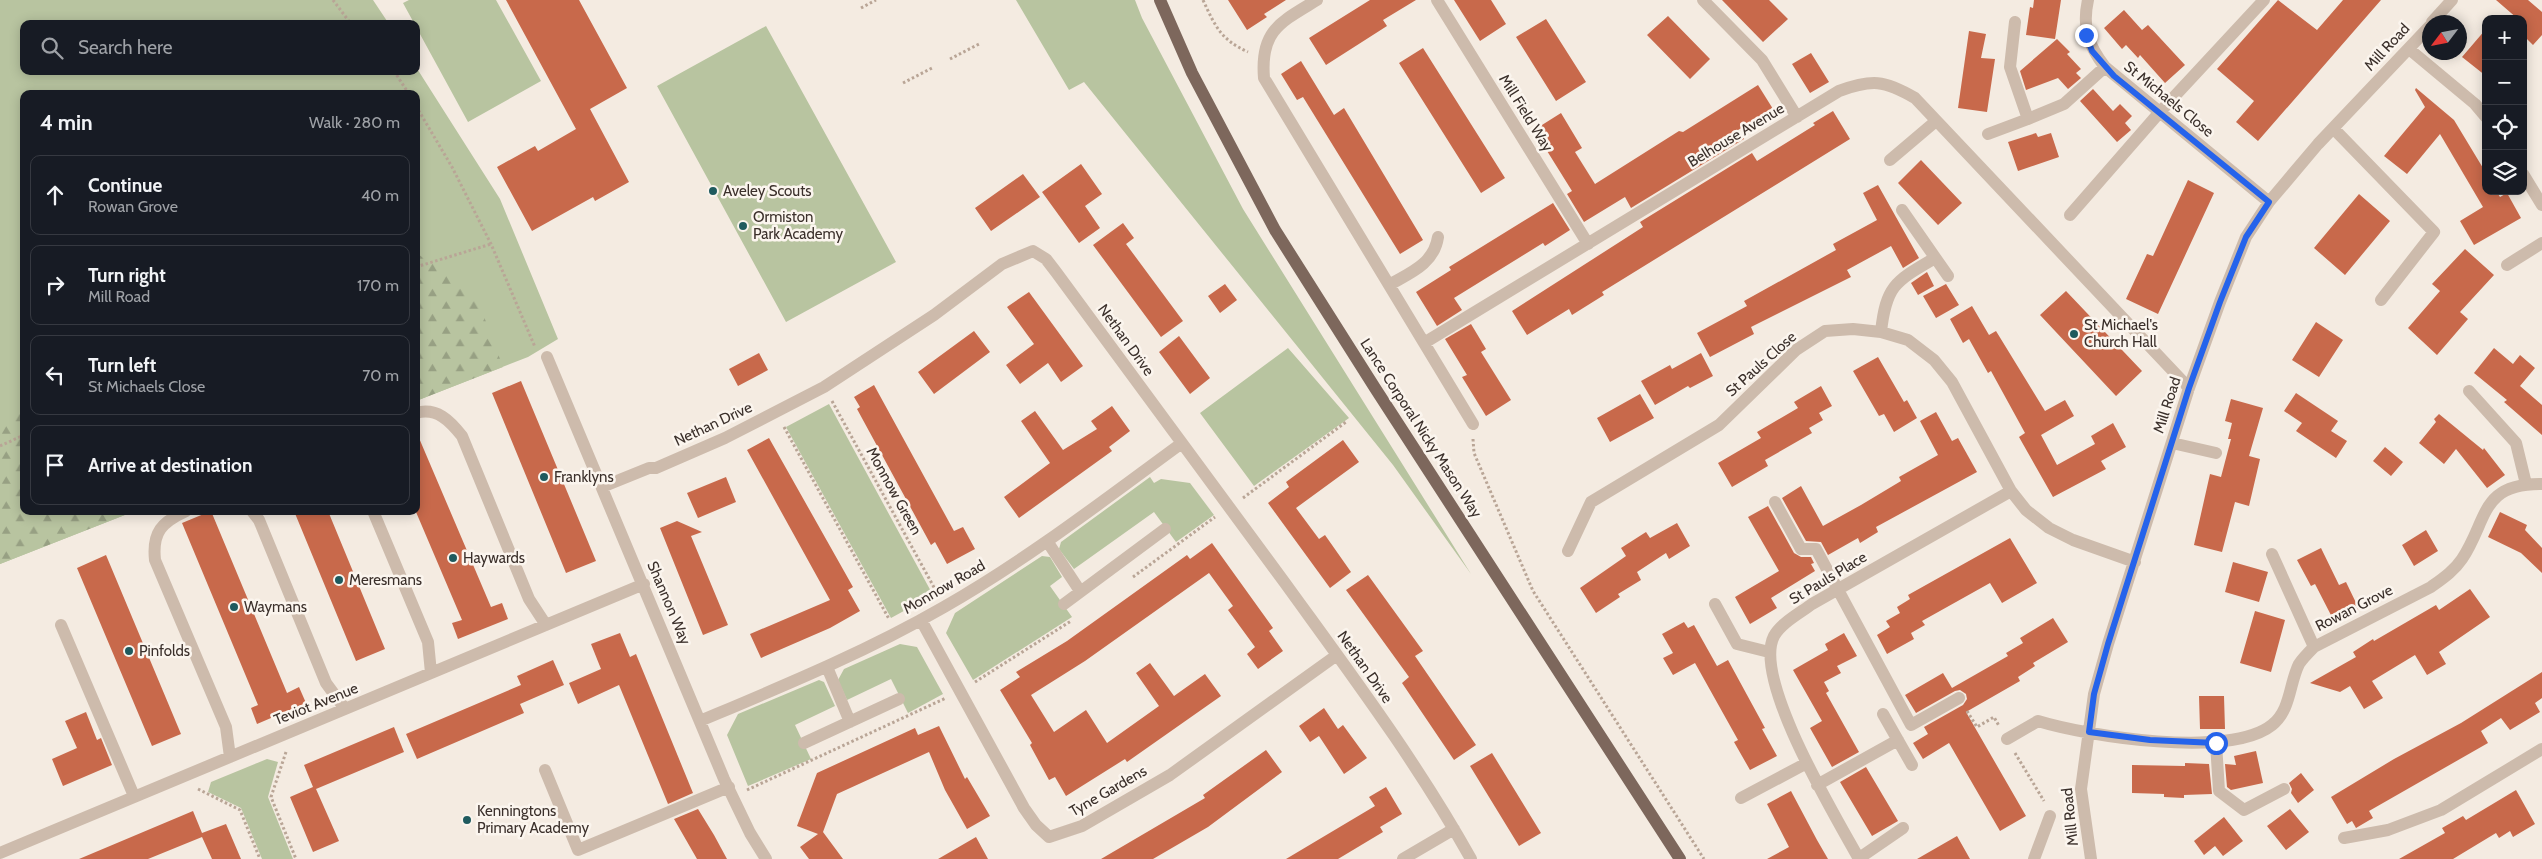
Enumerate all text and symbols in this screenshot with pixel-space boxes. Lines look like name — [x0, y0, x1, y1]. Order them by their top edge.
north arrow — [2422, 15, 2467, 60]
map controls — [2482, 15, 2527, 195]
button: + — [2482, 15, 2527, 60]
search box — [20, 20, 420, 75]
street label: Mill Road — [2361, 20, 2413, 74]
route end — [2075, 24, 2098, 47]
icon: search — [38, 34, 66, 62]
text: Search here — [78, 36, 172, 59]
street label: St Michaels Close — [2121, 57, 2218, 141]
button: − — [2482, 60, 2527, 105]
street label: Mill Field Way — [1495, 71, 1557, 155]
street label: Belhouse Avenue — [1685, 99, 1788, 171]
button: locate — [2482, 105, 2527, 150]
text: 4 min — [40, 110, 93, 135]
text: Walk · 280 m — [309, 113, 400, 132]
button: layers — [2482, 150, 2527, 195]
text: Continue — [88, 174, 162, 197]
icon: ahead — [41, 181, 69, 209]
place label: Aveley Scouts — [723, 182, 812, 200]
marker: Aveley Scouts — [707, 185, 719, 197]
text: 40 m — [361, 186, 399, 205]
text: Rowan Grove — [88, 197, 178, 216]
place label: Ormiston Park Academy — [753, 208, 843, 243]
marker: Ormiston Park Academy — [737, 220, 749, 232]
text: Turn right — [88, 264, 166, 287]
icon: right — [41, 271, 69, 299]
text: 170 m — [357, 276, 399, 295]
text: Mill Road — [88, 287, 150, 306]
street label: Nethan Drive — [1094, 301, 1158, 379]
place label: St Michael's Church Hall — [2084, 316, 2158, 351]
street label: St Pauls Close — [1722, 328, 1800, 400]
marker: St Michael's Church Hall — [2068, 328, 2080, 340]
street label: Lance Corporal Nicky Mason Way — [1356, 335, 1486, 521]
text: Turn left — [88, 354, 156, 377]
icon: left — [41, 361, 69, 389]
text: 70 m — [362, 366, 399, 385]
street label: Mill Road — [2149, 375, 2185, 435]
text: St Michaels Close — [88, 377, 205, 396]
street label: Nethan Drive — [671, 398, 755, 450]
street label: Monnow Green — [862, 444, 926, 538]
icon: arrive — [41, 451, 69, 479]
text: Arrive at destination — [88, 454, 252, 477]
place label: Franklyns — [554, 468, 614, 486]
marker: Franklyns — [538, 471, 550, 483]
street label: St Pauls Place — [1786, 548, 1870, 608]
place label: Haywards — [463, 549, 525, 567]
marker: Haywards — [447, 552, 459, 564]
street label: Monnow Road — [900, 556, 988, 618]
street label: Shannon Way — [643, 559, 695, 648]
place label: Meresmans — [349, 571, 422, 589]
marker: Meresmans — [333, 574, 345, 586]
street label: Rowan Grove — [2312, 581, 2396, 635]
place label: Waymans — [244, 598, 307, 616]
marker: Waymans — [228, 601, 240, 613]
street label: Nethan Drive — [1334, 628, 1397, 707]
place label: Pinfolds — [139, 642, 190, 660]
marker: Pinfolds — [123, 645, 135, 657]
street label: Teviot Avenue — [271, 679, 361, 729]
route start — [2205, 732, 2228, 755]
street label: Tyne Gardens — [1066, 762, 1150, 820]
street label: Mill Road — [2058, 787, 2082, 847]
place label: Kenningtons Primary Academy — [477, 802, 589, 837]
marker: Kenningtons Primary Academy — [461, 814, 473, 826]

